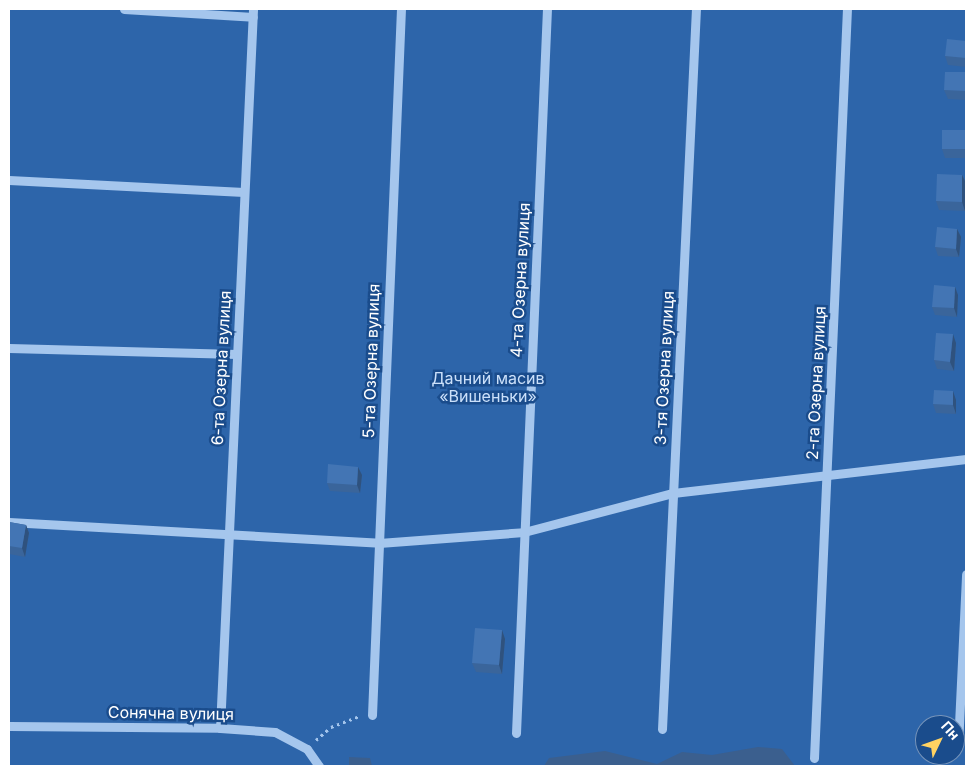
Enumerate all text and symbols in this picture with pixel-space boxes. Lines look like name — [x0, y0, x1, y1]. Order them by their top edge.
street label: 4-та Озерна вулиця — [506, 202, 534, 358]
street label: 5-та Озерна вулиця — [359, 283, 383, 439]
street label: 6-та Озерна вулиця — [207, 290, 235, 446]
street label: 3-тя Озерна вулиця — [650, 290, 678, 446]
street label: 2-га Озерна вулиця — [802, 306, 830, 460]
park label: Дачний масив «Вишеньки» — [431, 368, 545, 406]
street label: Сонячна вулиця — [108, 702, 234, 724]
north arrow — [915, 715, 965, 765]
text: Пн — [938, 717, 964, 743]

